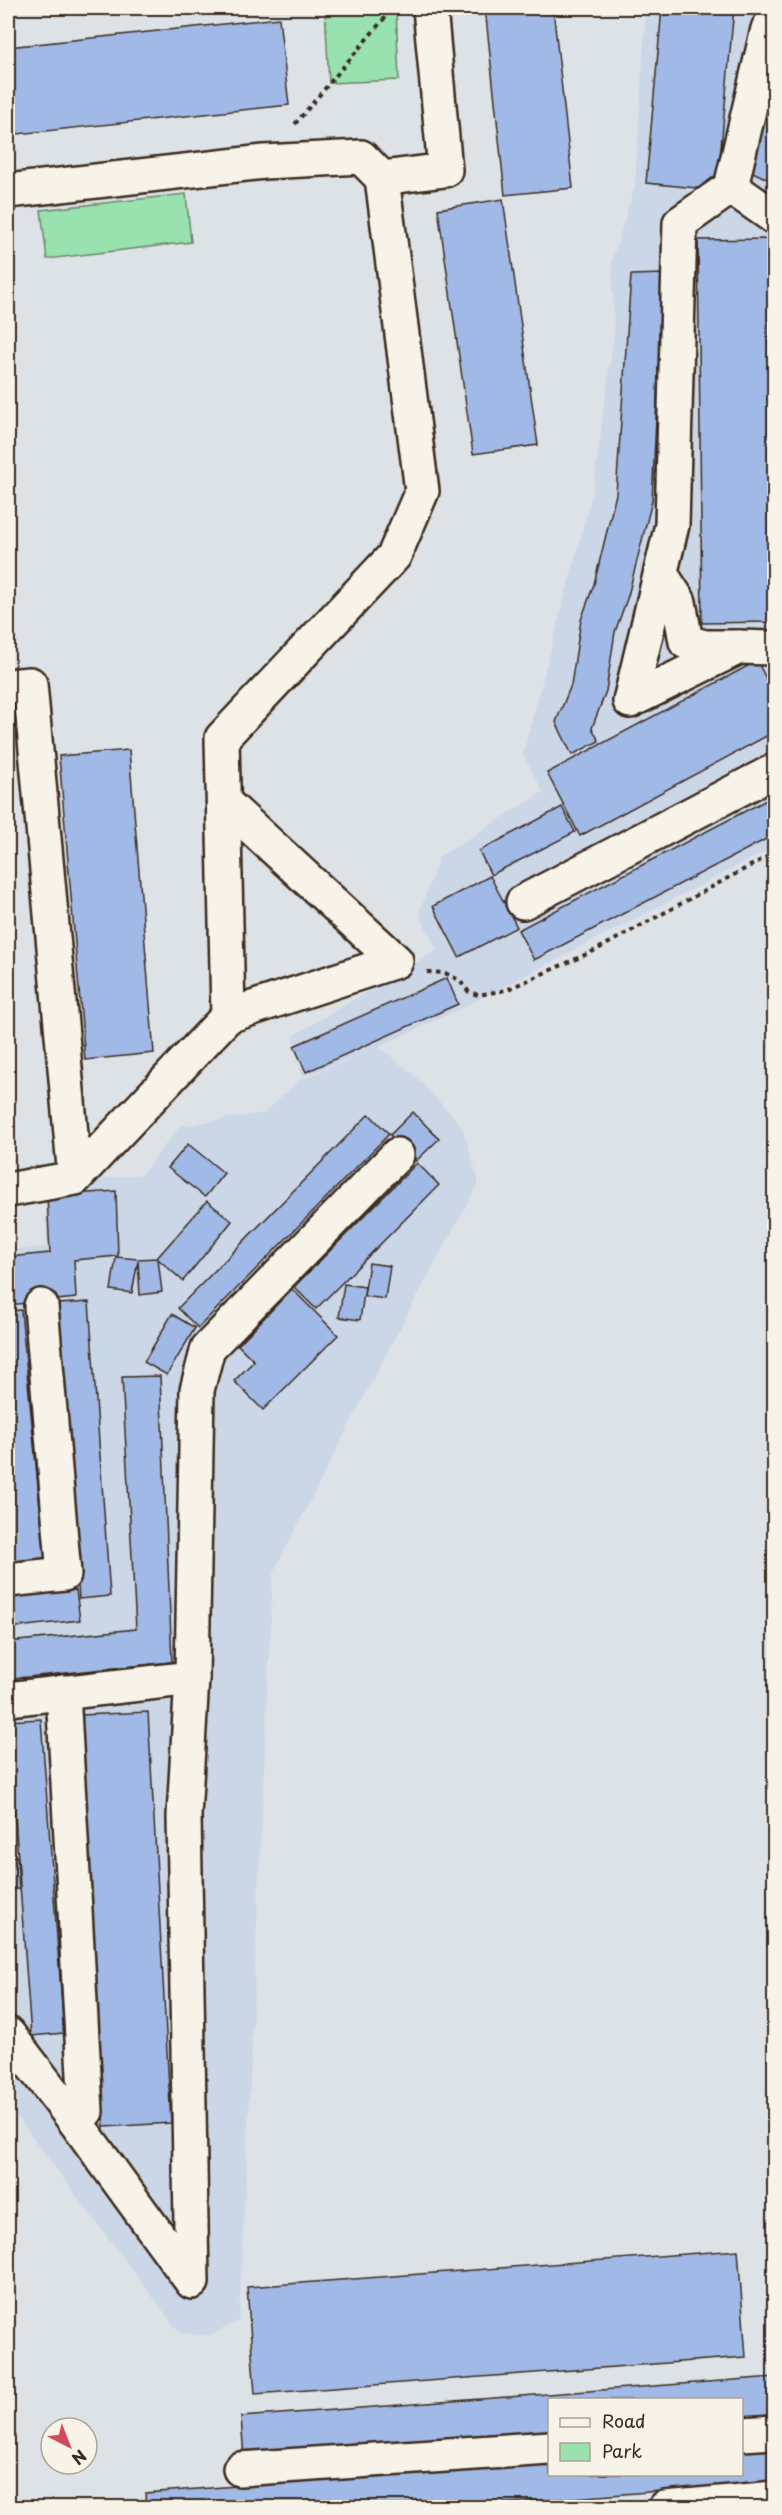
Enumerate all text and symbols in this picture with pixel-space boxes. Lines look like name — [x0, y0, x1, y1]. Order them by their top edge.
legend — [548, 2398, 743, 2476]
text: Road — [602, 2407, 646, 2434]
north arrow — [39, 2416, 99, 2476]
text: Park — [602, 2437, 642, 2464]
text: N — [67, 2445, 92, 2471]

